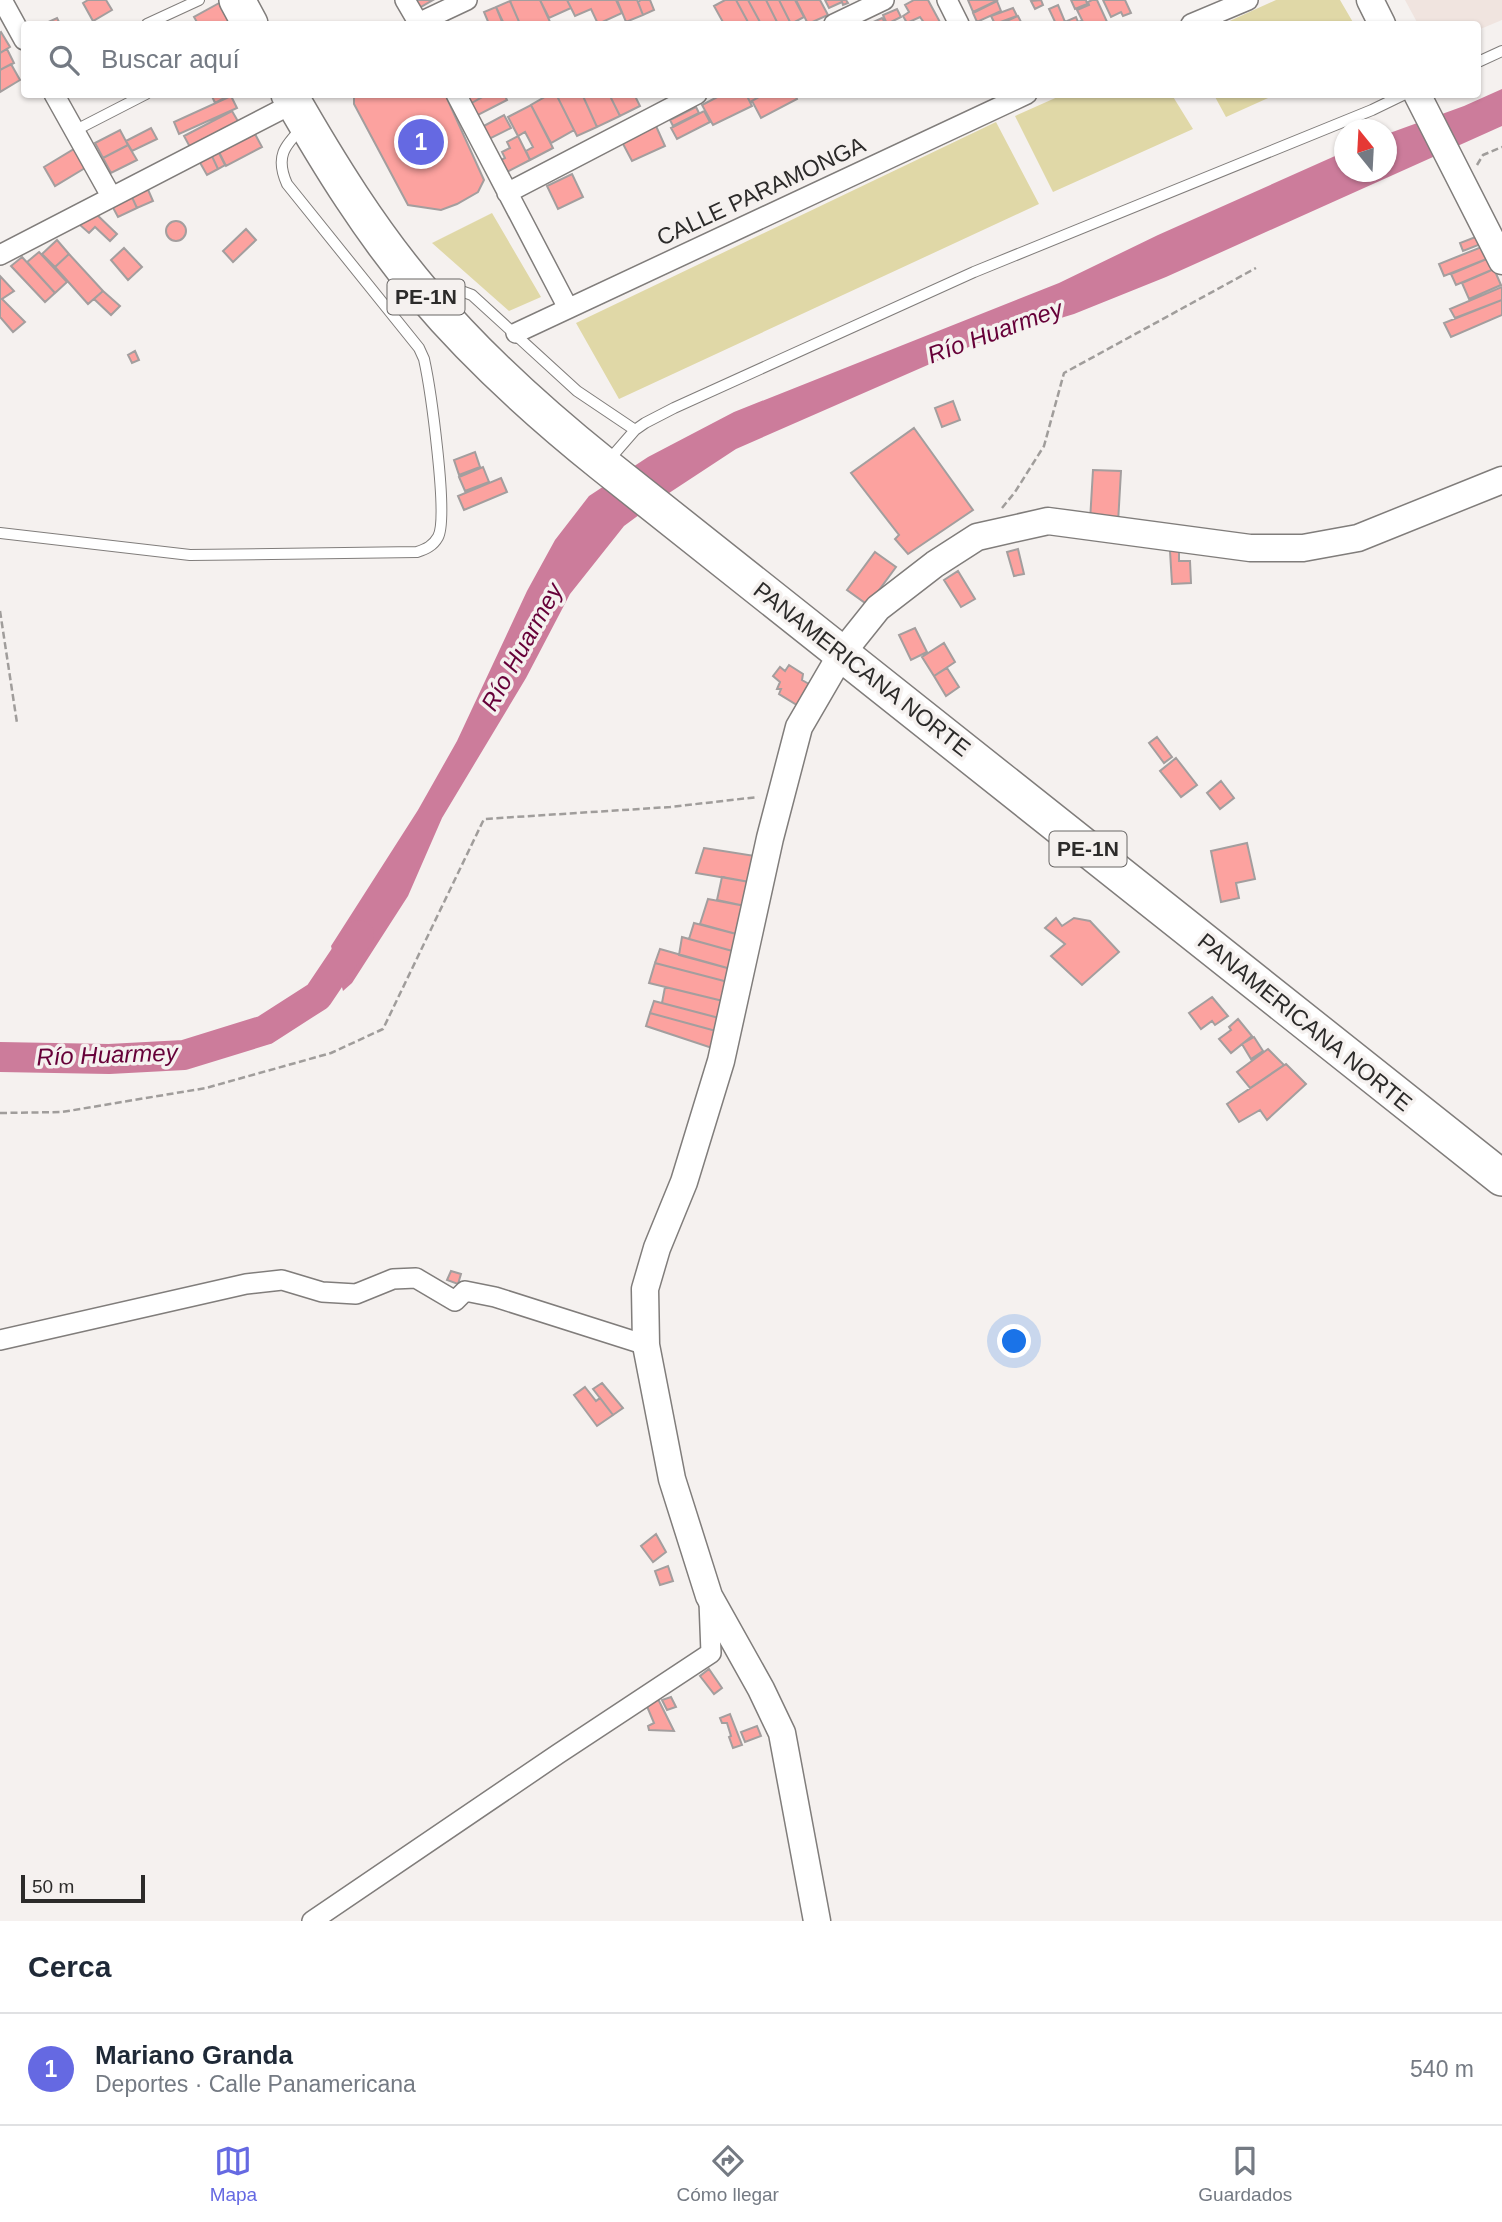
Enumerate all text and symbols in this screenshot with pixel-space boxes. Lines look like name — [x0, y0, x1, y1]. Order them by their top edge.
search box — [21, 21, 1481, 98]
icon: search — [45, 41, 83, 79]
text: Buscar aquí — [101, 44, 240, 74]
pin: 1 — [398, 116, 444, 168]
north arrow — [1334, 119, 1397, 182]
street label: CALLE PARAMONGA — [653, 131, 870, 251]
road number: PE-1N — [388, 280, 464, 314]
water label: Río Huarmey — [924, 294, 1068, 368]
street label: PANAMERICANA NORTE — [749, 576, 975, 762]
water label: Río Huarmey — [475, 577, 569, 715]
road number: PE-1N — [1050, 832, 1126, 866]
street label: PANAMERICANA NORTE — [1193, 928, 1417, 1116]
water label: Río Huarmey — [36, 1038, 180, 1070]
your location — [997, 1324, 1031, 1358]
scale bar — [21, 1872, 145, 1904]
text: 50 m — [32, 1876, 74, 1897]
text: Cerca — [28, 1950, 111, 1983]
text: Mariano Granda — [95, 2040, 293, 2070]
text: 1 — [45, 2056, 57, 2082]
text: 540 m — [1410, 2056, 1474, 2082]
text: Deportes · Calle Panamericana — [95, 2071, 416, 2097]
tab: Mapa — [210, 2142, 257, 2206]
tab: Cómo llegar — [677, 2142, 779, 2206]
tab: Guardados — [1198, 2142, 1292, 2206]

